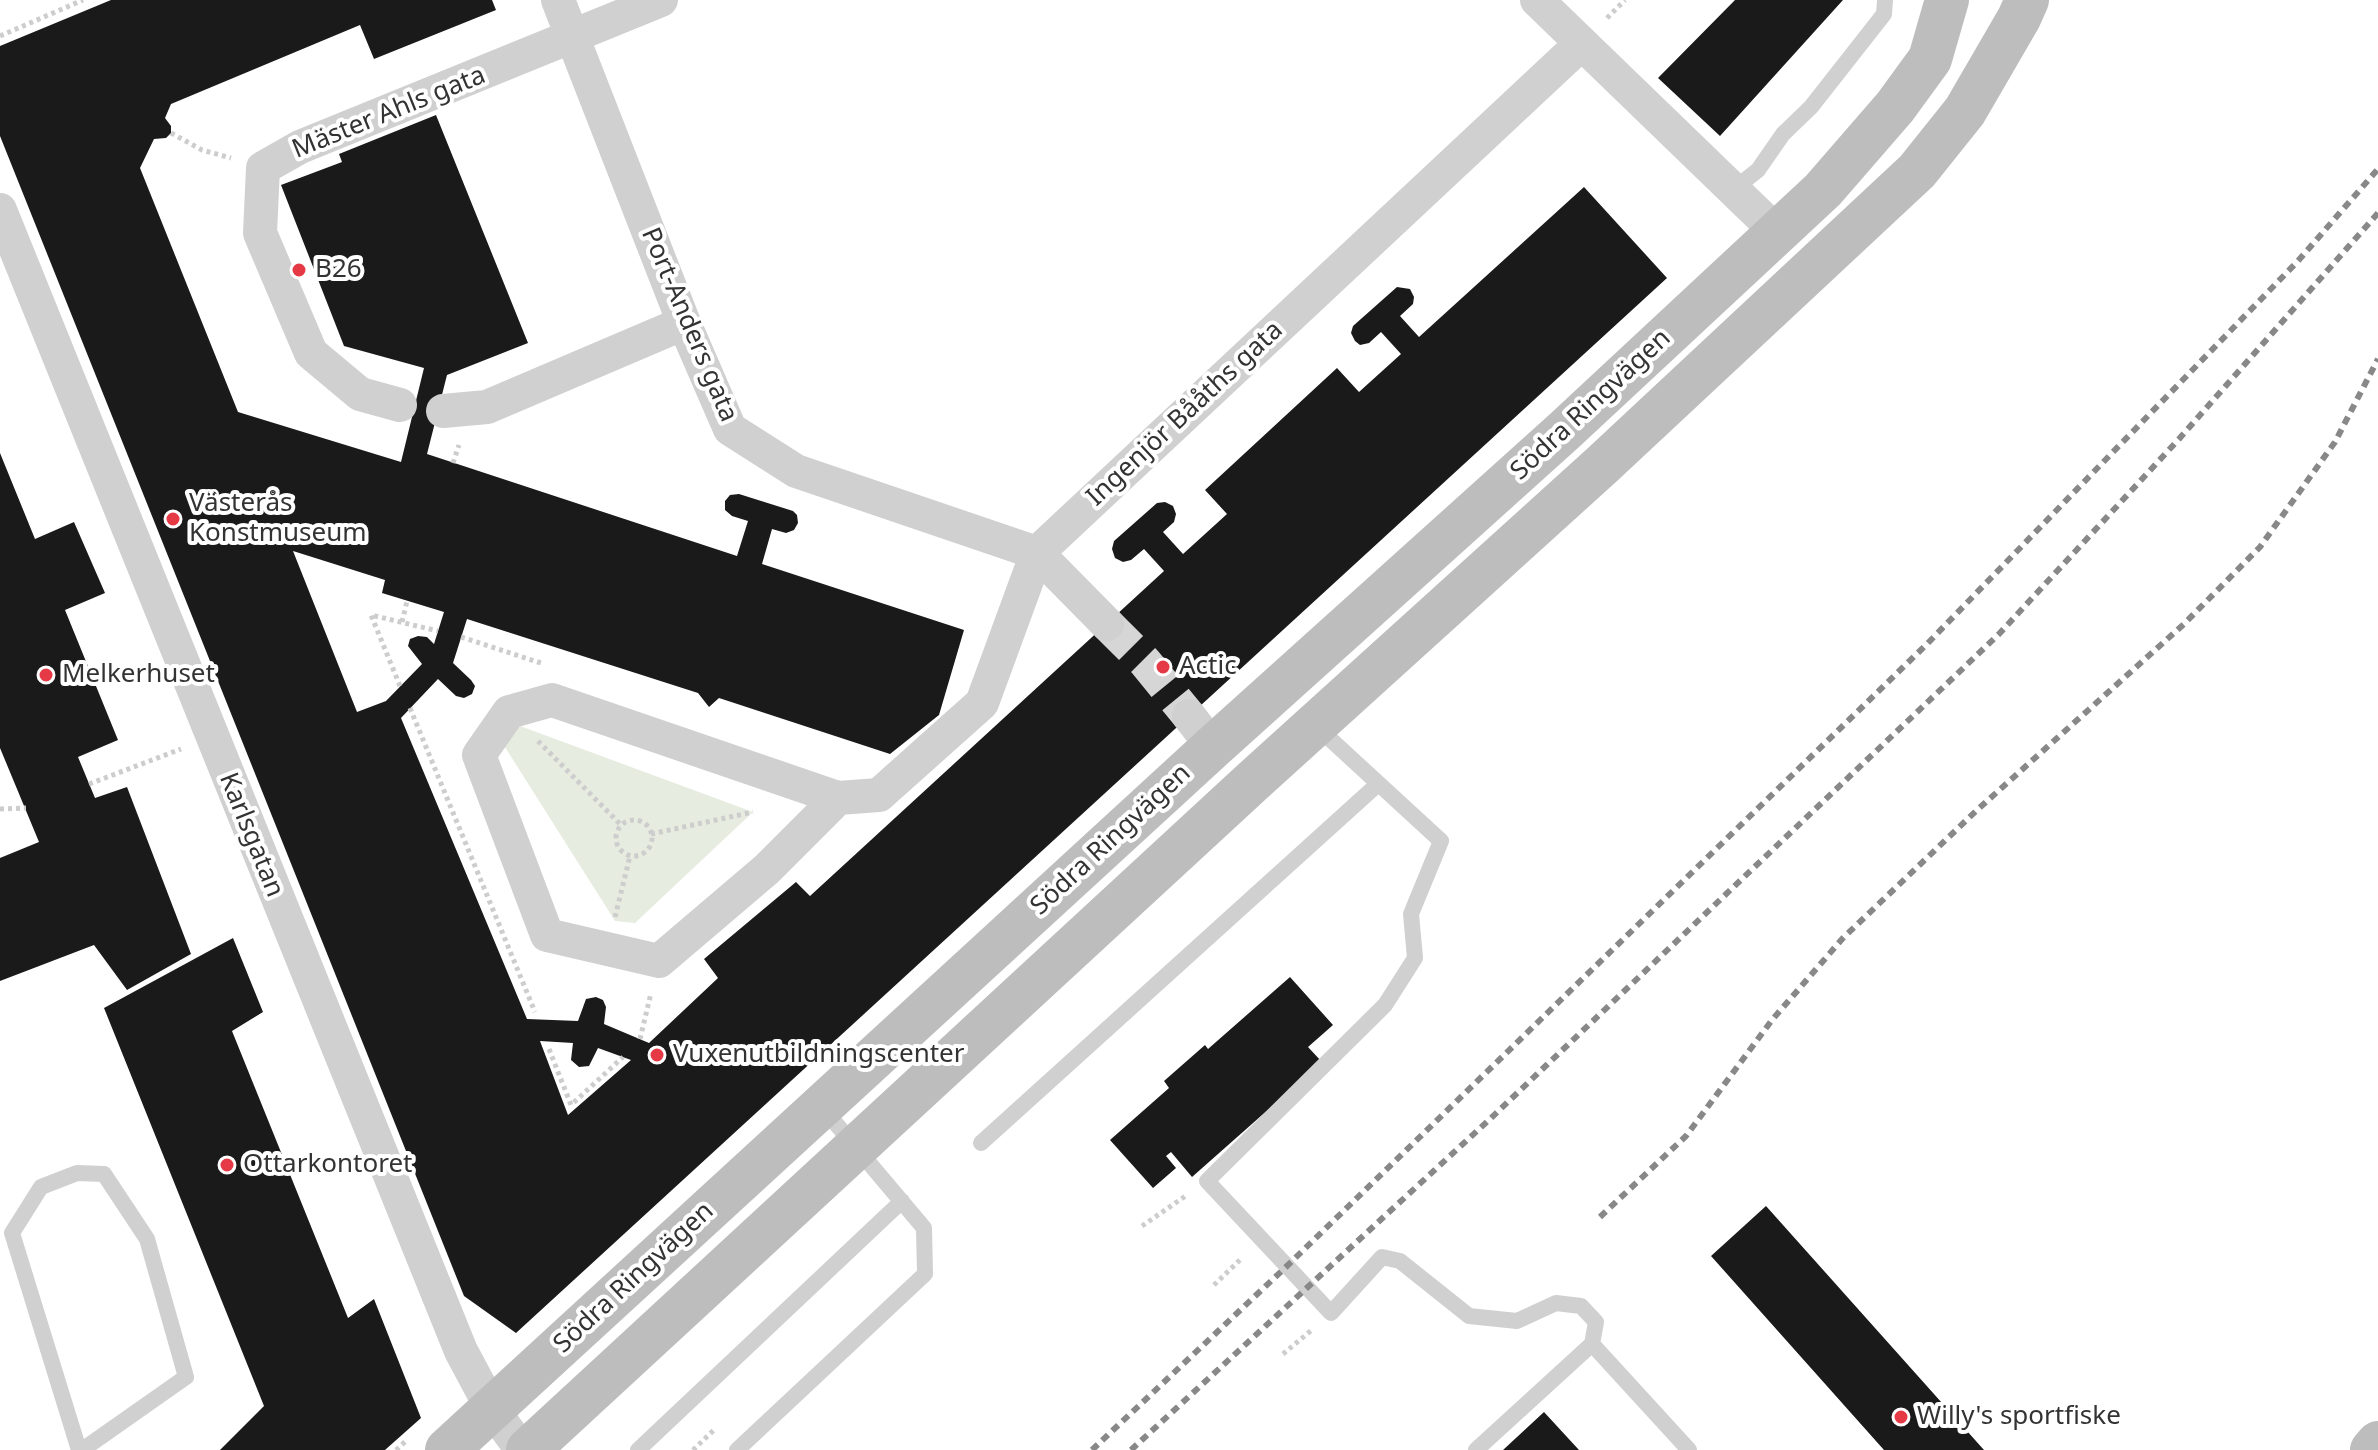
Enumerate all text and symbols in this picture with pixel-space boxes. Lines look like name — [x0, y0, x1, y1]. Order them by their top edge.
street label: Mäster Ahls gata — [288, 60, 490, 166]
street label: Port-Anders gata — [634, 223, 744, 427]
place label: B26 — [315, 254, 362, 286]
marker: B26 — [290, 261, 308, 279]
street label: Ingenjör Bååths gata — [1080, 315, 1290, 513]
street label: Södra Ringvägen — [1505, 323, 1677, 487]
place label: Västerås Konstmuseum — [189, 488, 367, 550]
marker: Västerås Konstmuseum — [164, 510, 182, 528]
place label: Actic — [1179, 651, 1237, 683]
marker: Actic — [1154, 658, 1172, 676]
place label: Melkerhuset — [62, 659, 215, 691]
marker: Melkerhuset — [37, 666, 55, 684]
street label: Södra Ringvägen — [1025, 758, 1197, 922]
street label: Karlsgatan — [212, 768, 290, 902]
place label: Vuxenutbildningscenter — [673, 1039, 965, 1071]
marker: Vuxenutbildningscenter — [648, 1046, 666, 1064]
place label: Ottarkontoret — [243, 1149, 412, 1181]
marker: Ottarkontoret — [218, 1156, 236, 1174]
street label: Södra Ringvägen — [548, 1196, 720, 1360]
place label: Willy's sportfiske — [1917, 1401, 2121, 1433]
marker: Willy's sportfiske — [1892, 1408, 1910, 1426]

